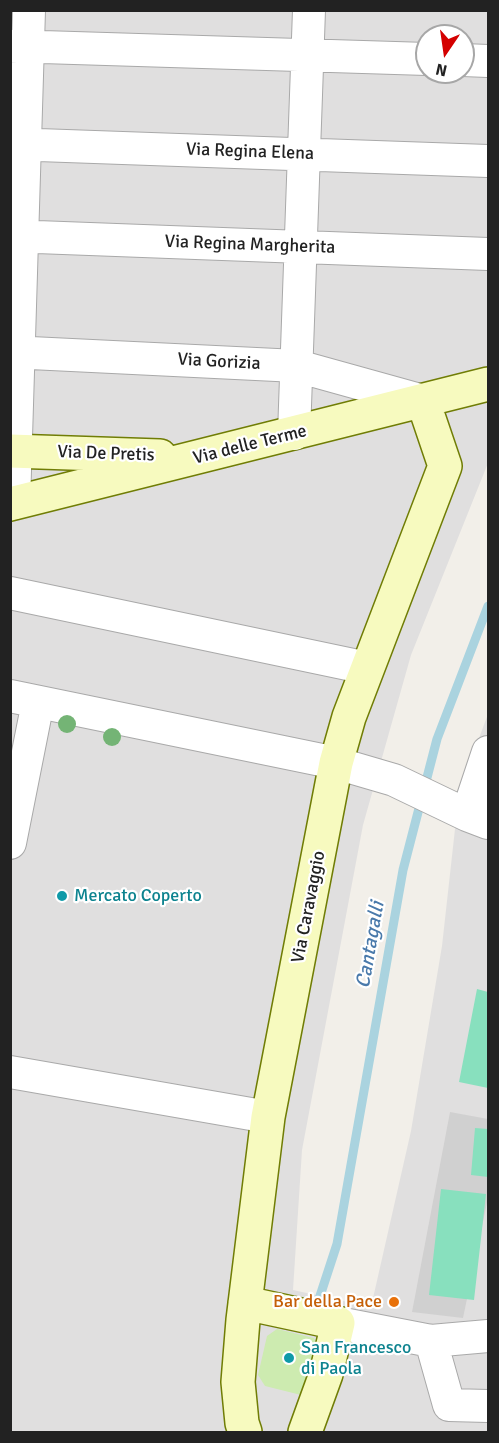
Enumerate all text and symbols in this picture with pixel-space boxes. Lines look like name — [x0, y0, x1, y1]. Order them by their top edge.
north arrow — [415, 24, 475, 84]
text: N — [434, 59, 449, 81]
street label: Via Regina Elena — [185, 139, 315, 165]
street label: Via Regina Margherita — [164, 231, 336, 259]
street label: Via Gorizia — [177, 349, 261, 375]
street label: Via delle Terme — [191, 420, 309, 470]
street label: Via De Pretis — [57, 442, 155, 466]
street label: Via Caravaggio — [288, 849, 330, 965]
place label: Mercato Coperto — [74, 885, 202, 907]
marker: Mercato Coperto — [55, 889, 69, 903]
water label: Cantagalli — [352, 900, 390, 990]
place label: Bar della Pace — [273, 1291, 382, 1313]
marker: Bar della Pace — [387, 1295, 401, 1309]
place label: San Francesco di Paola — [301, 1337, 411, 1380]
marker: San Francesco di Paola — [282, 1351, 296, 1365]

